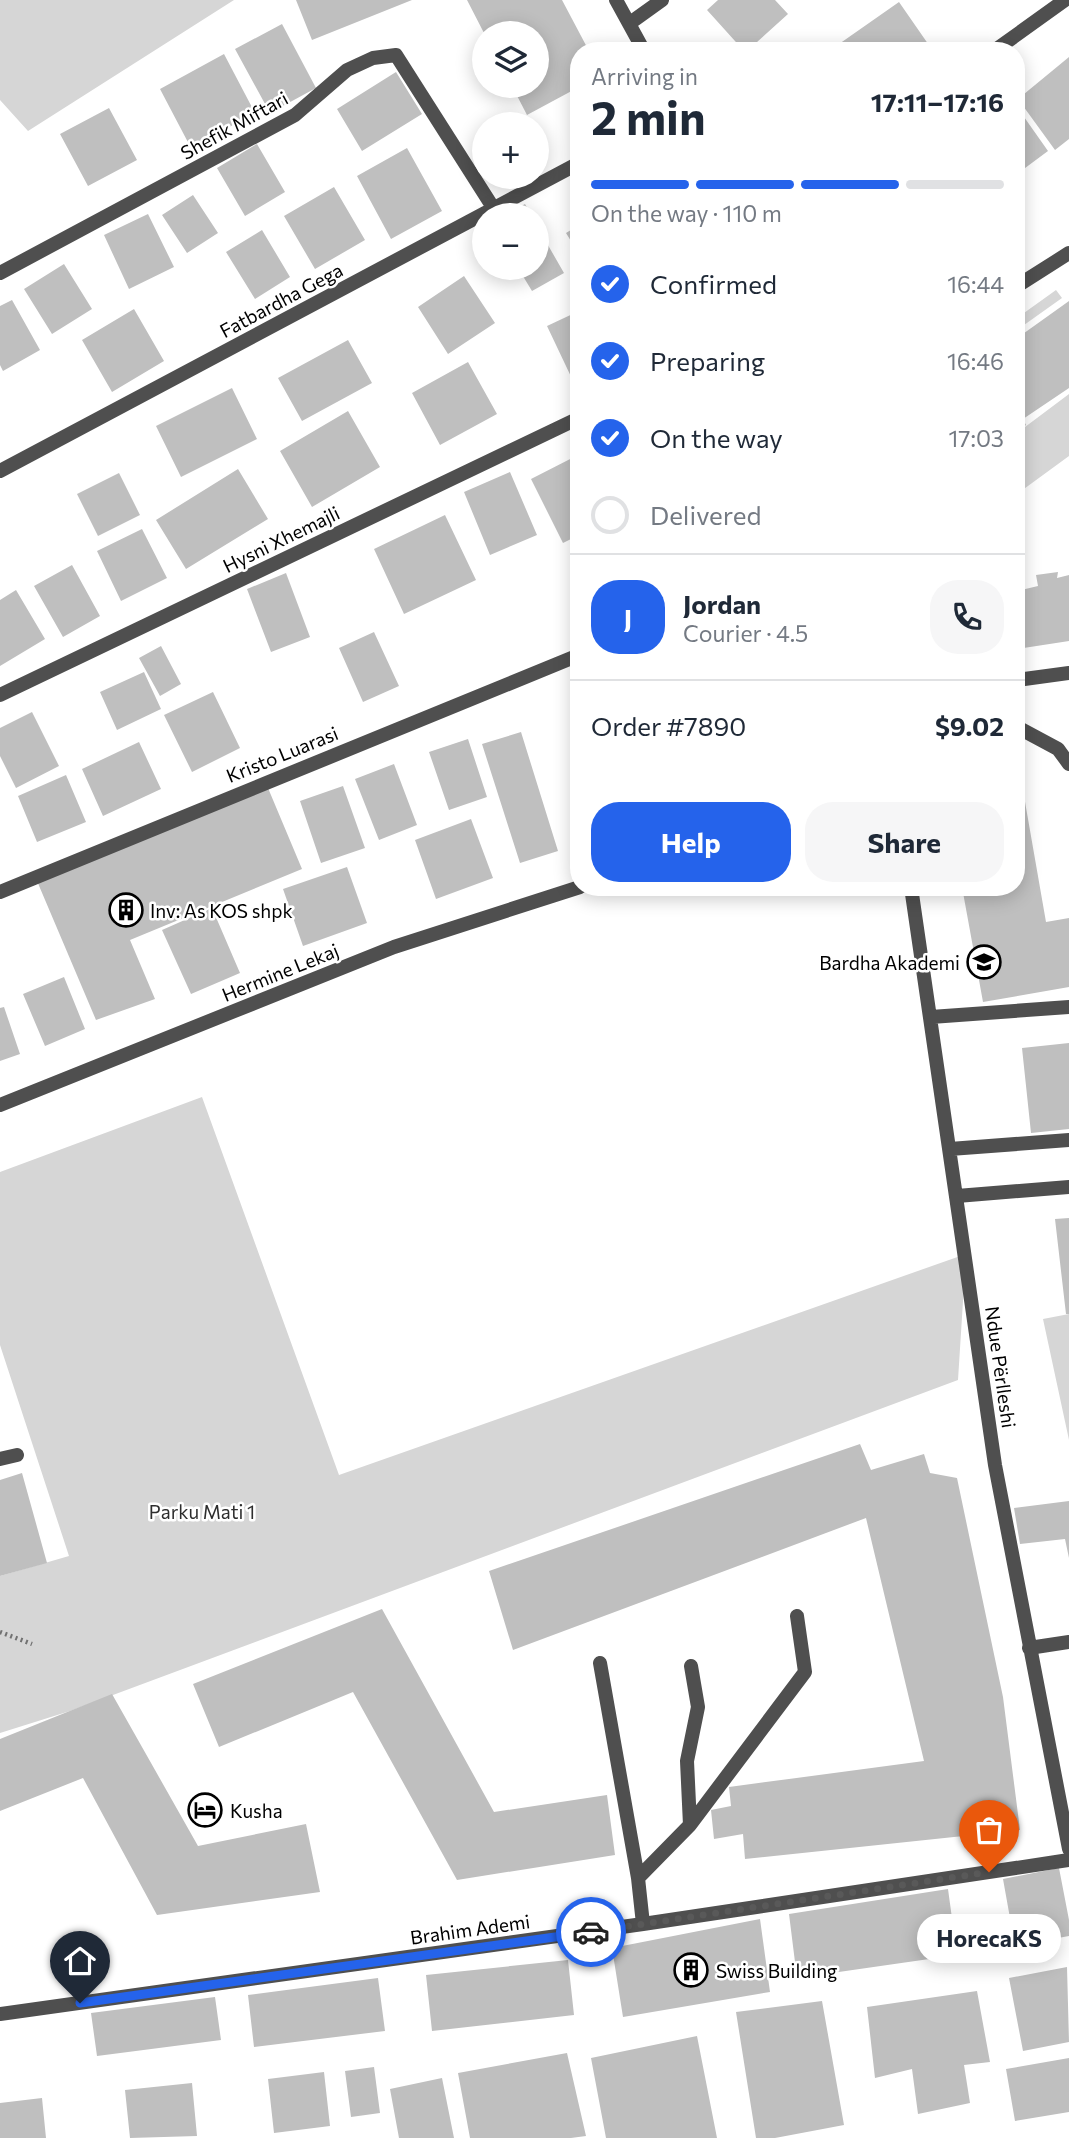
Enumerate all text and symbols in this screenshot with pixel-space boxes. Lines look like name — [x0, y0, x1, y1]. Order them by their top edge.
map controls — [472, 21, 549, 280]
button: layers — [472, 21, 549, 98]
text: Arriving in — [591, 62, 698, 90]
street label: Shefik Miftari — [176, 86, 292, 164]
text: 17:11–17:16 — [871, 86, 1004, 117]
text: 2 min — [591, 88, 706, 144]
button: + — [472, 112, 549, 189]
text: On the way · 110 m — [591, 199, 782, 227]
button: − — [472, 203, 549, 280]
street label: Fatbardha Gega — [215, 258, 347, 342]
icon: check — [591, 265, 629, 303]
text: Confirmed — [650, 268, 777, 299]
text: 16:44 — [947, 270, 1004, 298]
icon: check — [591, 342, 629, 380]
text: Preparing — [650, 345, 765, 376]
text: 16:46 — [947, 347, 1004, 375]
icon: check — [591, 419, 629, 457]
text: On the way — [650, 422, 783, 453]
text: 17:03 — [949, 424, 1004, 452]
text: Delivered — [650, 499, 761, 530]
street label: Hysni Xhemajli — [219, 501, 343, 577]
button: phone — [930, 580, 1004, 654]
text: Jordan — [683, 588, 761, 619]
text: J — [624, 602, 632, 633]
text: Courier · 4.5 — [683, 619, 808, 647]
text: Order #7890 — [591, 710, 746, 741]
text: $9.02 — [935, 710, 1004, 741]
street label: Kristo Luarasi — [223, 721, 341, 787]
button: Help — [591, 802, 791, 882]
button: Share — [805, 802, 1004, 882]
building icon: Inv: As KOS shpk — [107, 891, 145, 929]
place label: Inv: As KOS shpk — [150, 899, 293, 922]
street label: Hermine Lekaj — [218, 938, 342, 1006]
school or university icon: Bardha Akademi — [965, 943, 1003, 981]
place label: Bardha Akademi — [819, 951, 960, 974]
street label: Ndue Përlleshi — [981, 1305, 1021, 1429]
park label: Parku Mati 1 — [149, 1500, 255, 1523]
hotel icon: Kusha — [186, 1791, 224, 1829]
place label: Kusha — [230, 1799, 283, 1822]
pin — [959, 1800, 1019, 1872]
icon: bag — [970, 1811, 1008, 1849]
courier — [556, 1897, 626, 1967]
street label: Brahim Ademi — [409, 1909, 531, 1949]
icon: car — [572, 1913, 610, 1951]
callout: HorecaKS — [917, 1914, 1061, 1963]
text: HorecaKS — [936, 1924, 1042, 1952]
pin — [50, 1931, 110, 2003]
icon: home — [61, 1942, 99, 1980]
building icon: Swiss Building — [672, 1951, 710, 1989]
place label: Swiss Building — [716, 1959, 837, 1982]

